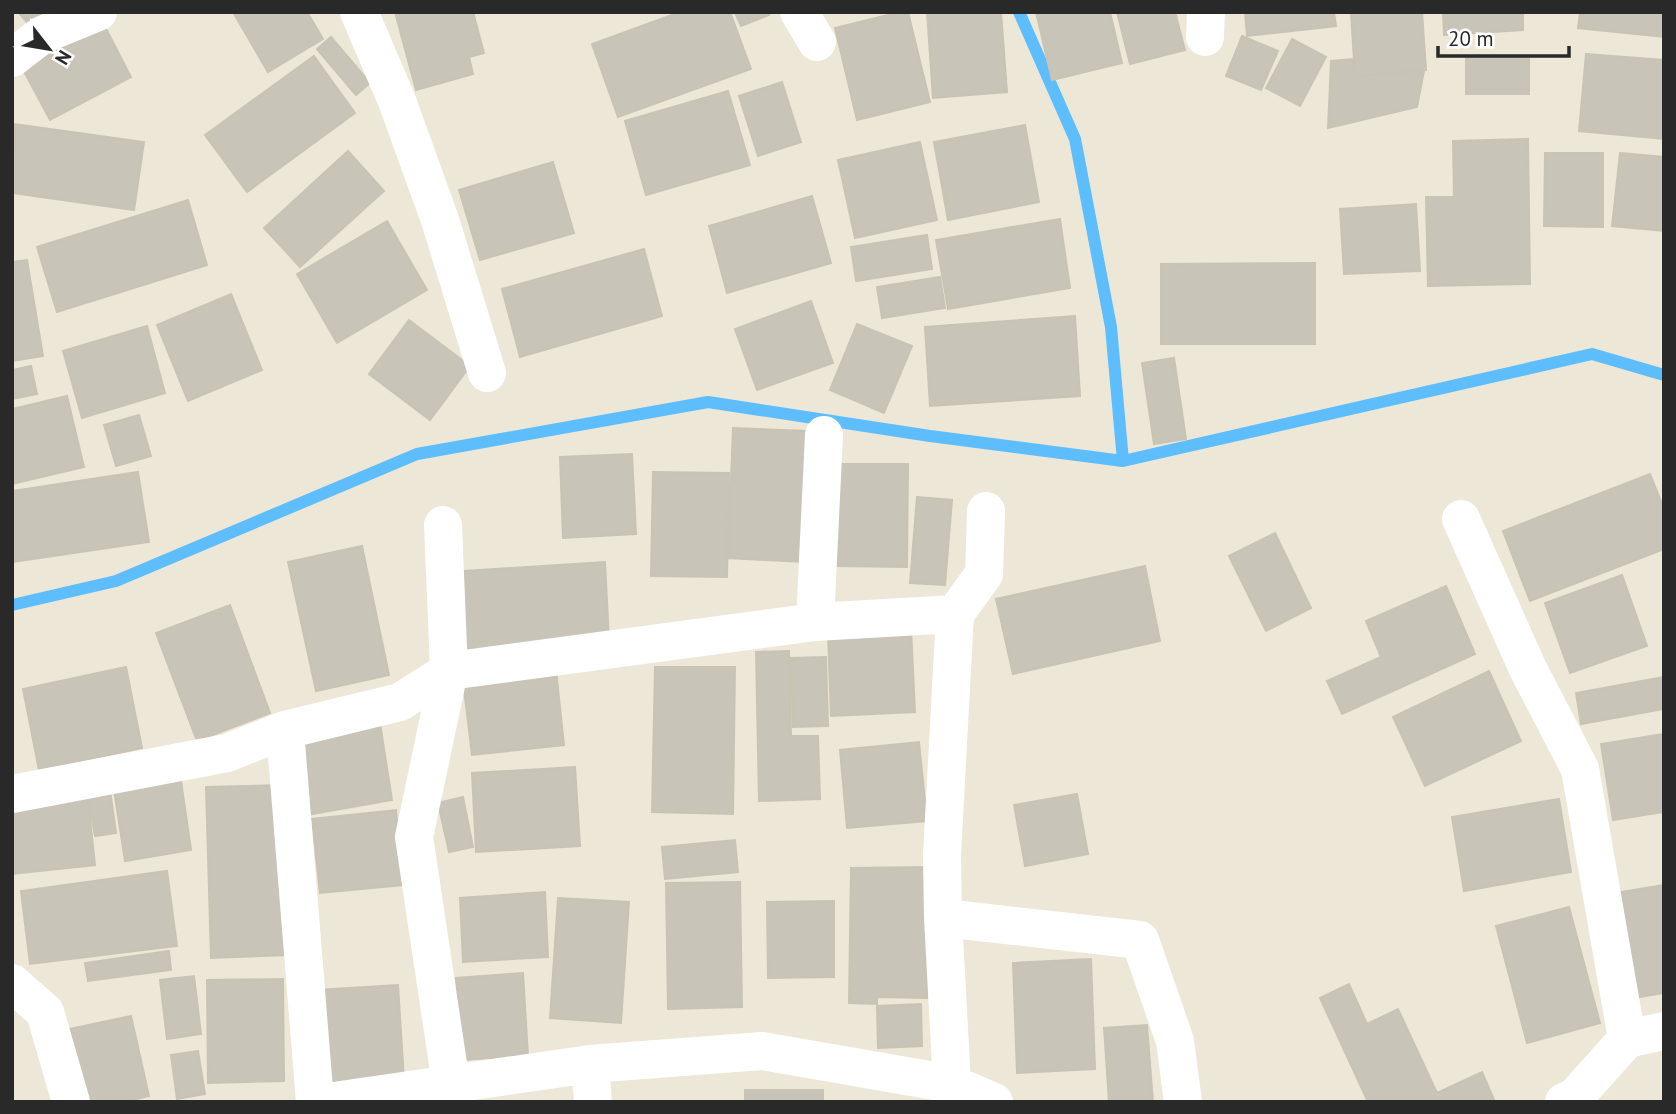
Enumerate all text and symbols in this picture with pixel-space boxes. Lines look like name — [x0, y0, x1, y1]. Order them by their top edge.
north arrow — [14, 14, 84, 84]
scale bar — [1438, 14, 1569, 58]
text: 20 m — [1448, 25, 1494, 52]
text: N — [50, 46, 77, 69]

